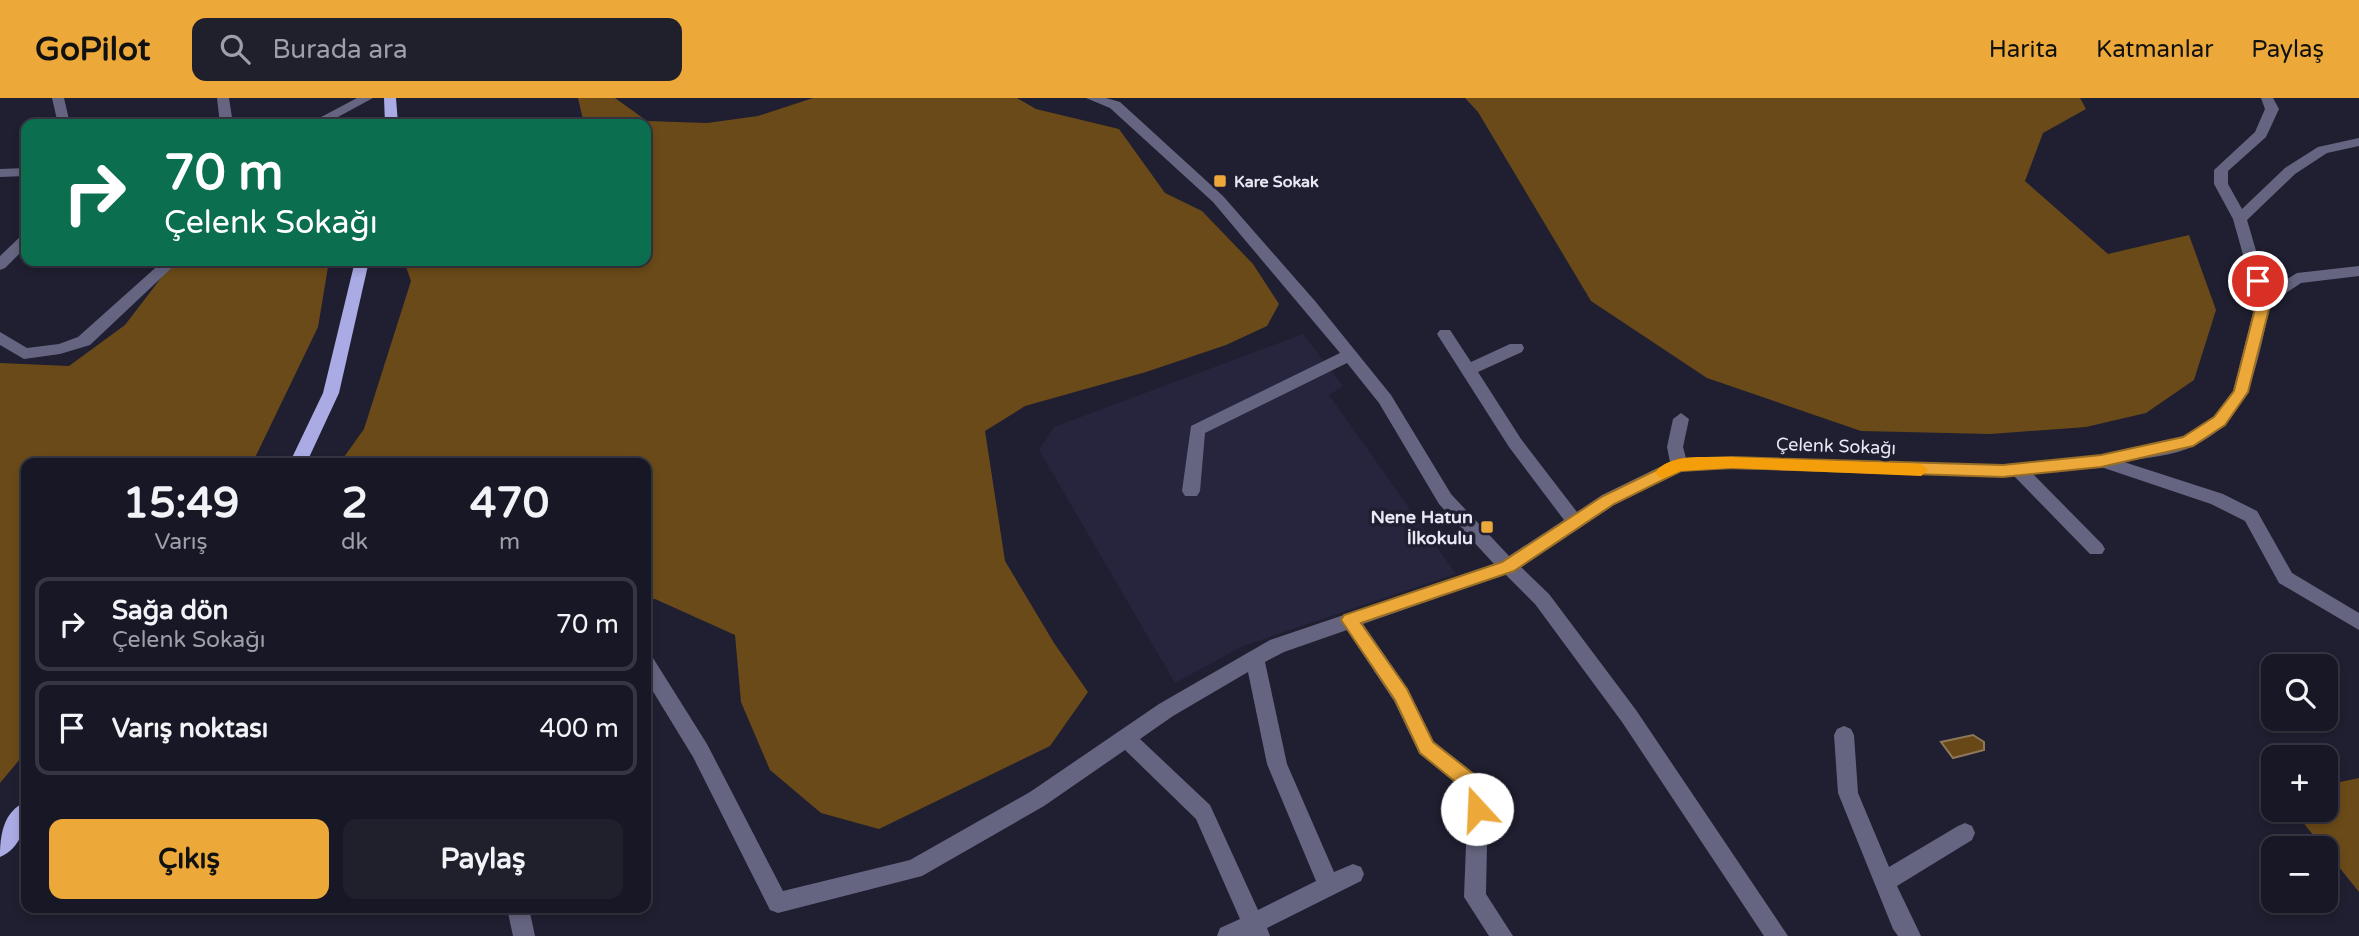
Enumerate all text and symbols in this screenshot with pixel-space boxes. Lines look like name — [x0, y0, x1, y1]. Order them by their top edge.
search box — [192, 18, 682, 81]
text: GoPilot — [35, 30, 150, 69]
icon: search — [216, 30, 254, 68]
text: Burada ara — [272, 34, 408, 65]
text: Harita — [1989, 35, 2058, 64]
text: Katmanlar — [2096, 35, 2213, 64]
text: Paylaş — [2251, 35, 2324, 64]
text: 70 m — [164, 144, 283, 203]
icon: right — [49, 147, 140, 238]
place label: Kare Sokak — [1234, 172, 1319, 192]
marker: Kare Sokak — [1212, 173, 1228, 189]
text: Çelenk Sokağı — [164, 204, 378, 242]
pin — [2228, 251, 2288, 311]
icon: arrive — [2239, 262, 2277, 300]
street label: Çelenk Sokağı — [1776, 433, 1896, 459]
text: 15:49 — [123, 478, 239, 529]
text: 2 — [341, 478, 368, 529]
text: 470 — [470, 478, 549, 529]
place label: Nene Hatun İlkokulu — [1370, 506, 1473, 549]
marker: Nene Hatun İlkokulu — [1479, 519, 1495, 535]
text: Varış — [154, 528, 208, 556]
text: dk — [341, 528, 368, 556]
text: m — [499, 528, 520, 556]
text: Sağa dön — [112, 595, 228, 626]
icon: right — [53, 605, 91, 643]
text: 70 m — [556, 609, 619, 640]
text: Çelenk Sokağı — [112, 626, 266, 654]
map controls — [2261, 654, 2338, 913]
button: search — [2261, 654, 2338, 731]
icon: arrive — [53, 709, 91, 747]
text: Varış noktası — [112, 713, 268, 744]
text: 400 m — [539, 713, 619, 744]
button: + — [2261, 745, 2338, 822]
position arrow — [1440, 772, 1514, 846]
button: Çıkış — [49, 819, 329, 899]
button: Paylaş — [343, 819, 623, 899]
button: − — [2261, 836, 2338, 913]

